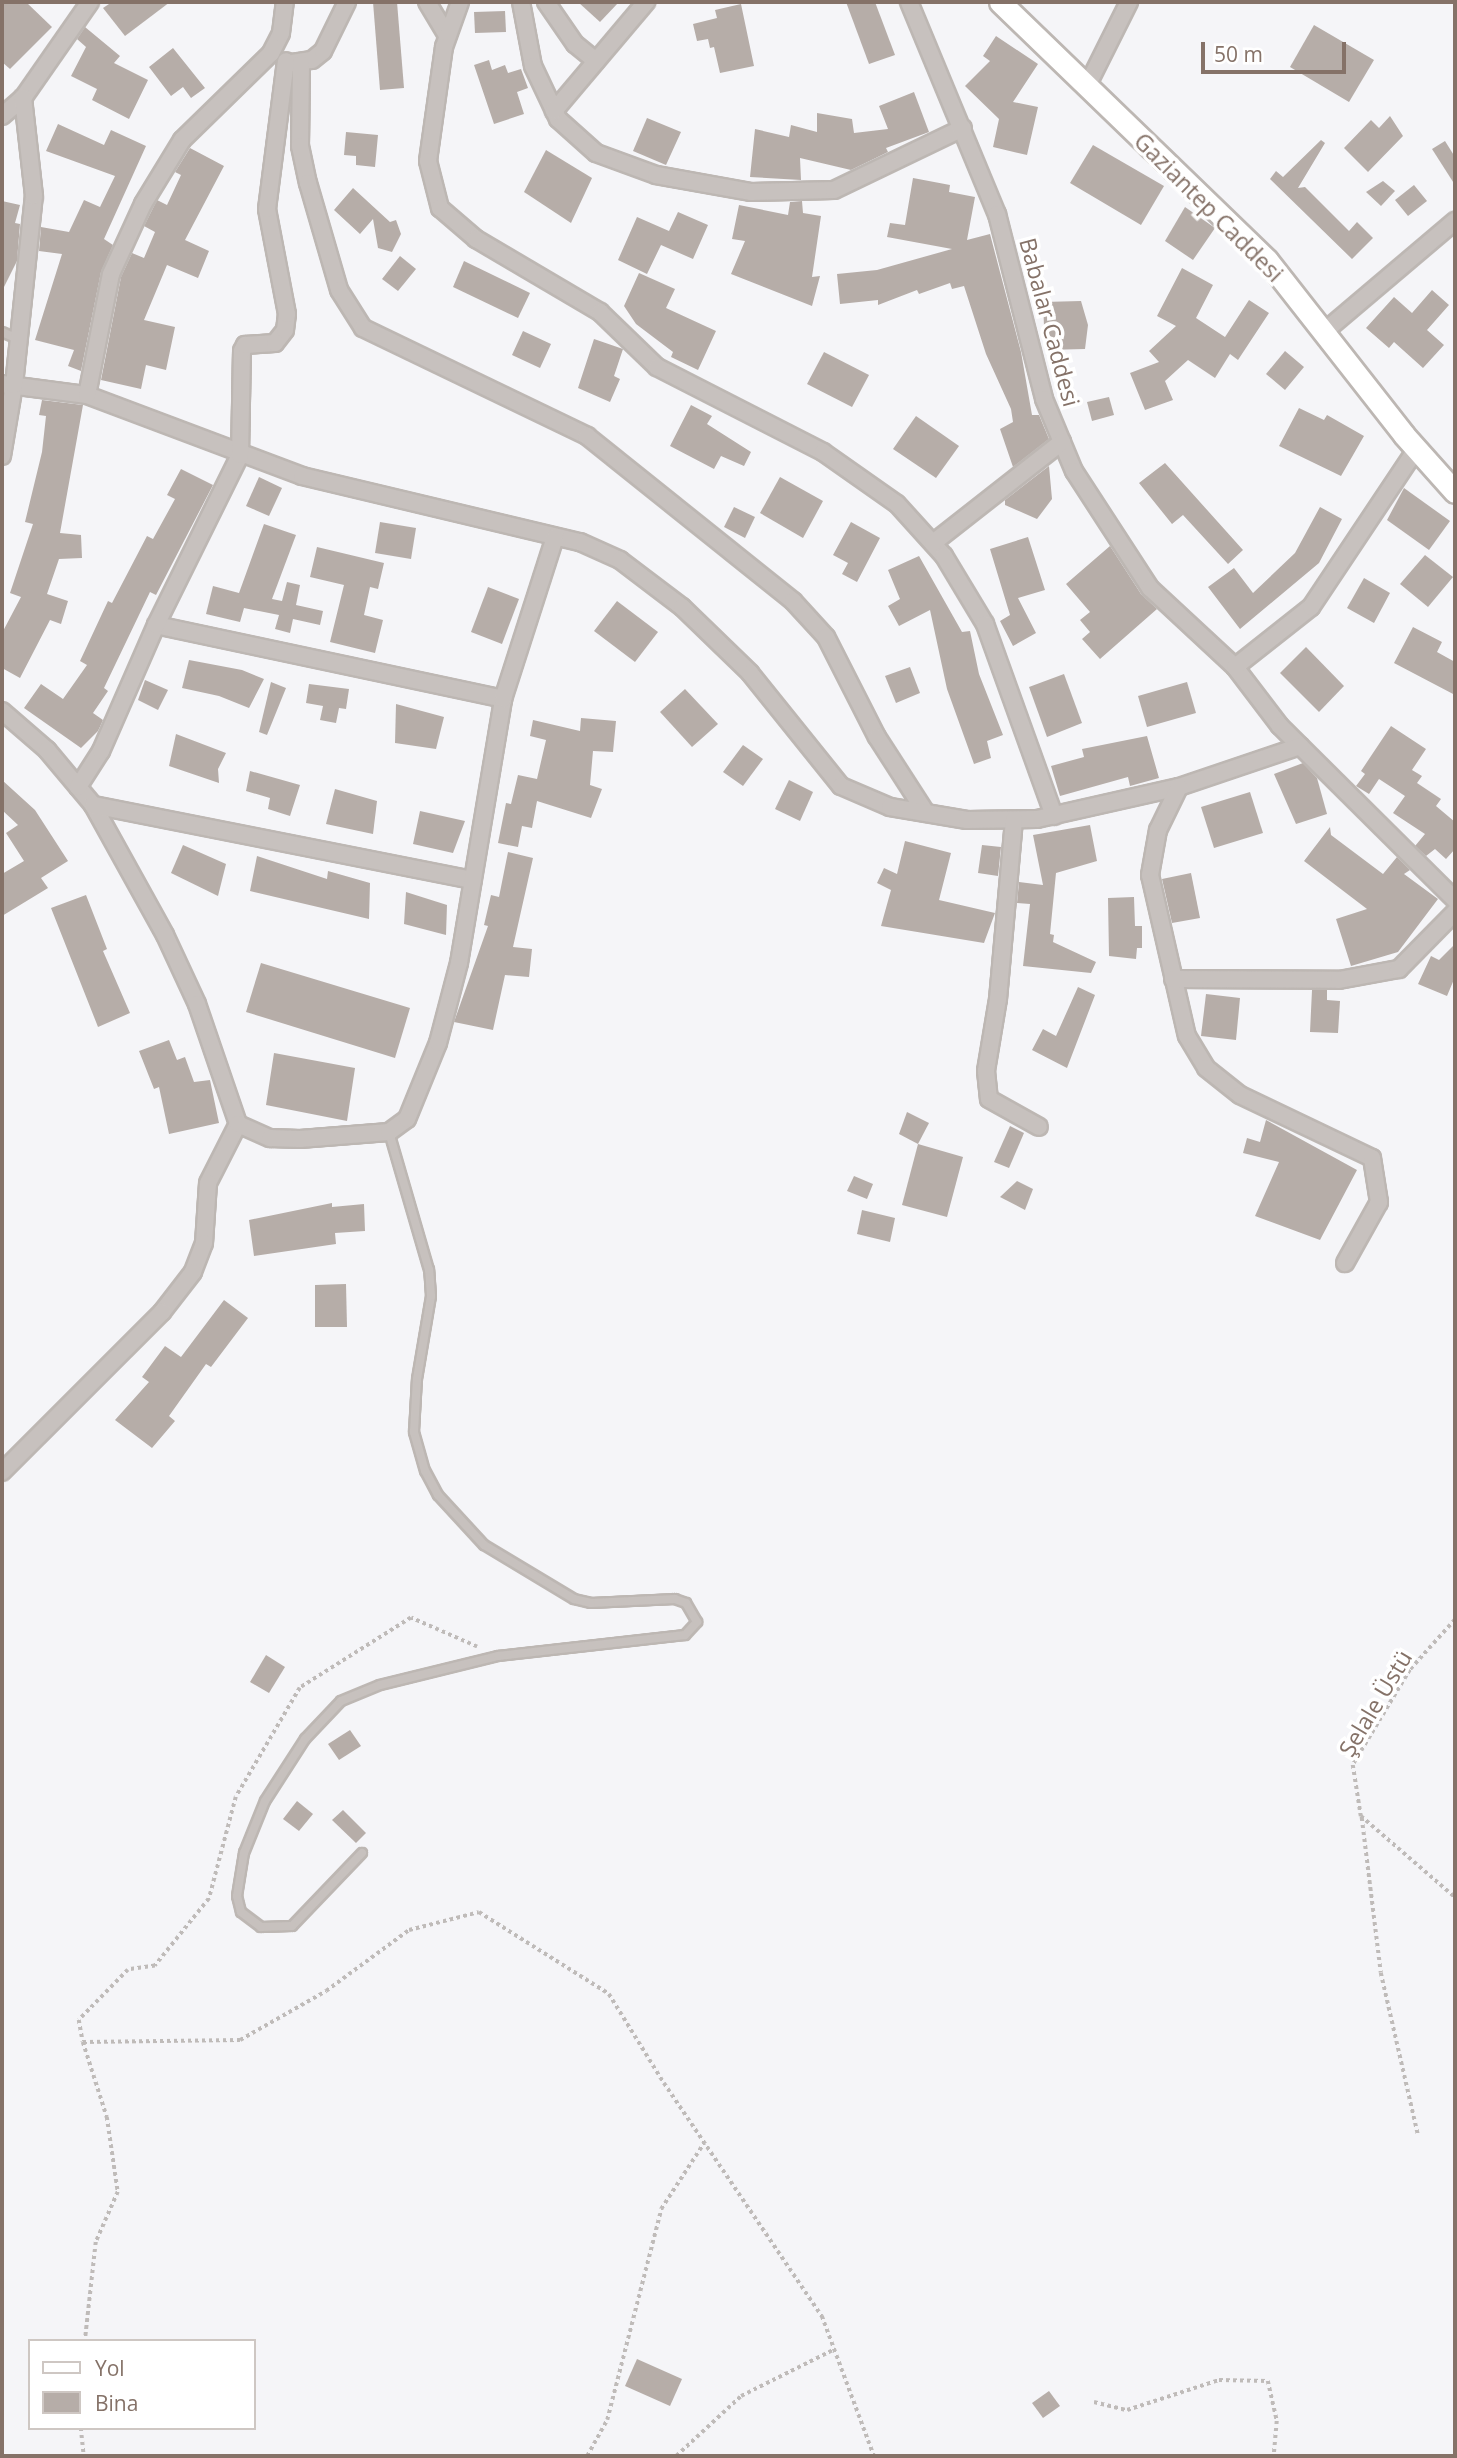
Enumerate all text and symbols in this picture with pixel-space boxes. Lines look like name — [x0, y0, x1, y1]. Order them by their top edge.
scale bar — [1205, 28, 1350, 72]
text: 50 m — [1214, 40, 1263, 68]
street label: Gaziantep Caddesi — [1129, 127, 1289, 287]
street label: Babalar Caddesi — [1014, 235, 1086, 409]
street label: Şelale Üstü — [1333, 1645, 1417, 1761]
legend — [28, 2339, 256, 2430]
text: Yol — [95, 2354, 125, 2382]
text: Bina — [95, 2389, 138, 2417]

